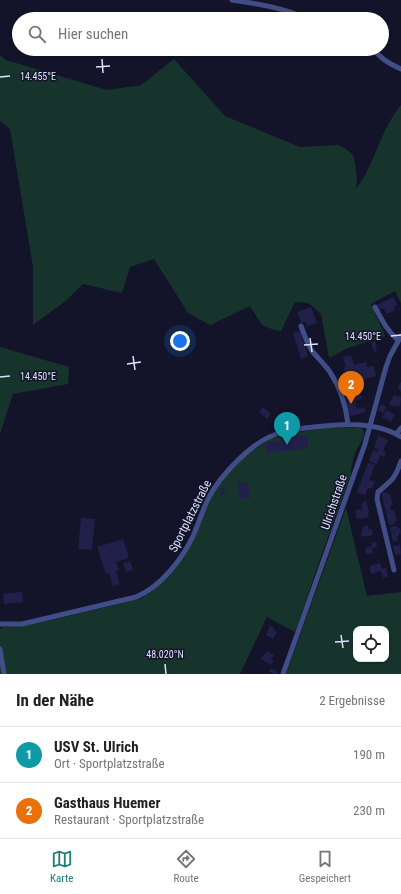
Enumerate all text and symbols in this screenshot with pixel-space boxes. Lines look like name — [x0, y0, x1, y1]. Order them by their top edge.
search box — [12, 12, 389, 56]
icon: search — [26, 23, 48, 45]
text: Hier suchen — [58, 25, 128, 43]
text: 14.455°E — [20, 71, 56, 82]
your location — [170, 331, 190, 351]
text: 14.450°E — [345, 331, 381, 342]
text: 14.450°E — [20, 371, 56, 382]
pin: 2 — [338, 371, 364, 404]
pin: 1 — [274, 412, 300, 445]
street label: Ulrichstraße — [318, 472, 350, 531]
street label: Sportplatzstraße — [166, 477, 214, 554]
map controls — [353, 626, 389, 662]
button: locate — [353, 626, 389, 662]
text: 48.020°N — [146, 649, 184, 660]
text: In der Nähe — [16, 690, 94, 710]
text: 2 Ergebnisse — [319, 693, 385, 708]
text: USV St. Ulrich — [54, 738, 139, 756]
text: 1 — [26, 747, 32, 762]
text: 190 m — [353, 747, 385, 762]
text: Ort · Sportplatzstraße — [54, 756, 165, 771]
text: Gasthaus Huemer — [54, 794, 160, 812]
text: 2 — [26, 803, 32, 818]
text: 230 m — [353, 803, 385, 818]
text: Restaurant · Sportplatzstraße — [54, 812, 204, 827]
tab: Karte — [50, 848, 73, 885]
tab: Route — [174, 848, 199, 885]
tab: Gespeichert — [299, 848, 351, 885]

